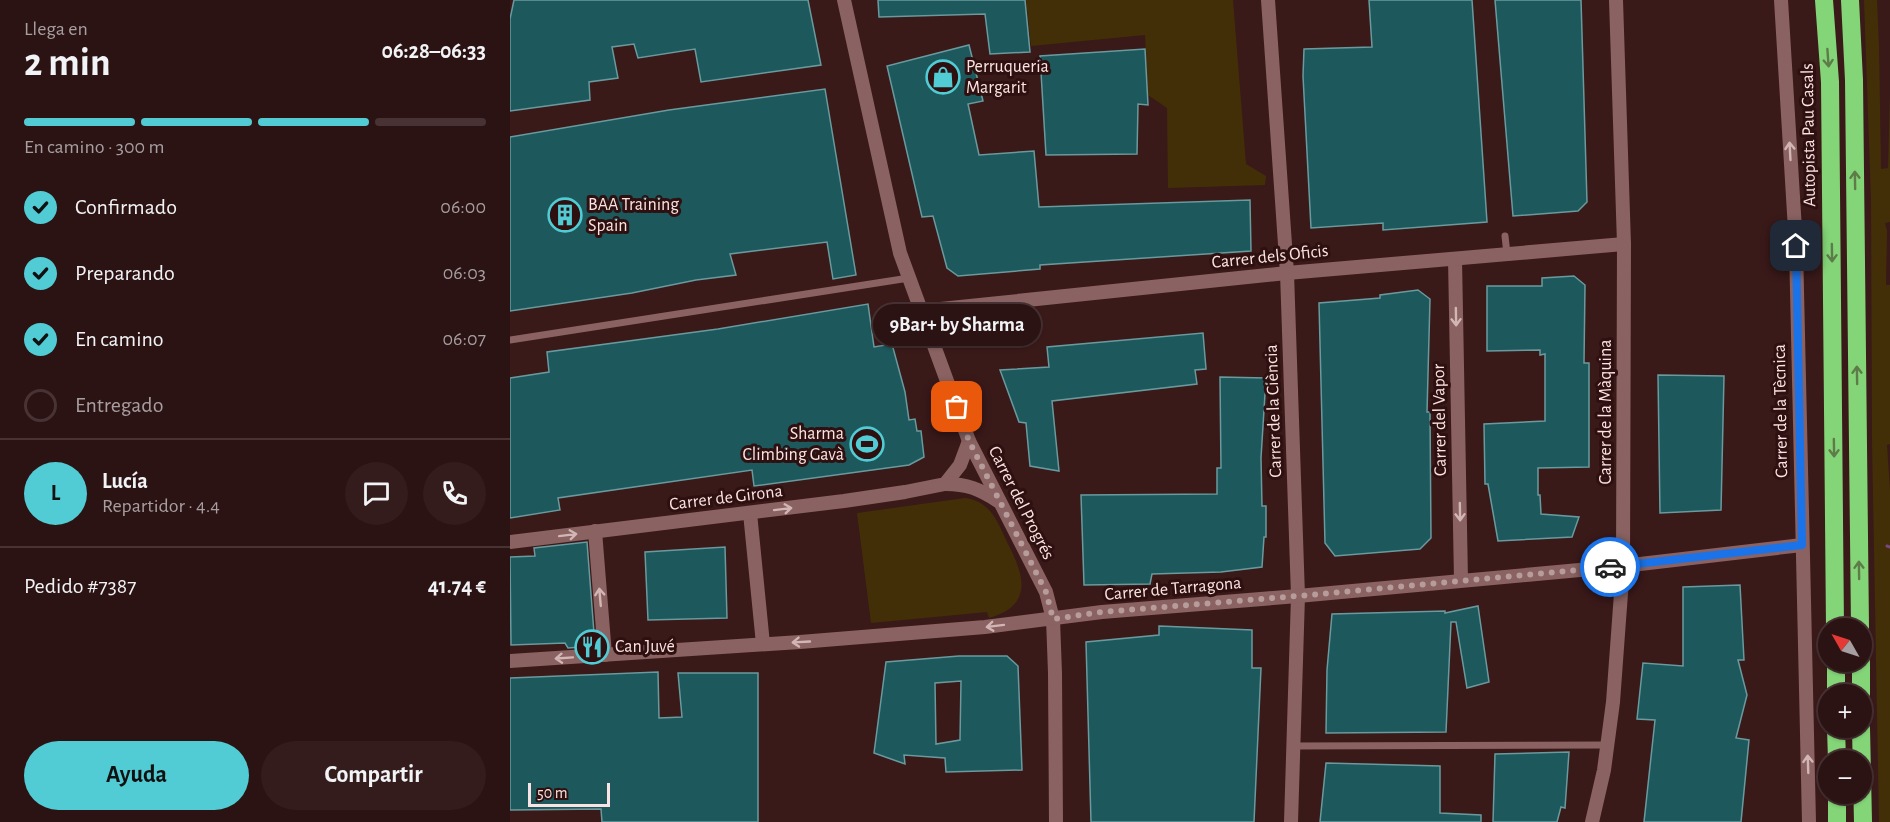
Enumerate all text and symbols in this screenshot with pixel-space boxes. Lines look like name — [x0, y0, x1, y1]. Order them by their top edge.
text: Llega en — [24, 19, 88, 39]
text: 06:28–06:33 — [381, 40, 486, 62]
text: 2 min — [24, 44, 111, 83]
one-way arrow — [1823, 48, 1834, 68]
place label: Perruqueria Margarit — [966, 58, 1049, 97]
shop icon: Perruqueria Margarit — [925, 59, 961, 95]
street label: Autopista Pau Casals — [1799, 63, 1819, 207]
text: En camino · 300 m — [24, 137, 164, 157]
one-way arrow — [1785, 141, 1796, 161]
one-way arrow — [1849, 171, 1861, 191]
icon: check — [24, 191, 57, 224]
text: Confirmado — [75, 196, 177, 218]
place label: BAA Training Spain — [588, 196, 679, 235]
text: 06:00 — [440, 197, 486, 217]
building icon: BAA Training Spain — [547, 197, 583, 233]
pin — [1770, 220, 1821, 271]
icon: home — [1779, 229, 1812, 262]
street label: Carrer dels Oficis — [1211, 242, 1329, 272]
one-way arrow — [1826, 243, 1838, 263]
icon: check — [24, 257, 57, 290]
text: Preparando — [75, 262, 175, 284]
text: 06:03 — [443, 263, 486, 283]
callout: 9Bar+ by Sharma — [873, 305, 1041, 347]
one-way arrow — [1450, 307, 1462, 327]
text: 9Bar+ by Sharma — [889, 315, 1025, 335]
icon: check — [24, 323, 57, 356]
text: En camino — [75, 328, 164, 350]
text: 06:07 — [443, 329, 486, 349]
street label: Carrer de la Màquina — [1597, 339, 1615, 485]
street label: Carrer de la Ciència — [1263, 344, 1285, 478]
street label: Carrer de la Tècnica — [1771, 344, 1791, 478]
street label: Carrer del Vapor — [1430, 363, 1450, 476]
one-way arrow — [1851, 366, 1863, 386]
pin — [931, 381, 982, 432]
icon: bag — [940, 390, 973, 423]
text: Entregado — [75, 394, 164, 416]
place label: Sharma Climbing Gavà — [742, 425, 844, 464]
sports icon: Sharma Climbing Gavà — [849, 426, 885, 462]
one-way arrow — [1828, 438, 1840, 458]
street label: Carrer del Progrés — [985, 443, 1057, 563]
button: chat — [345, 462, 408, 525]
button: phone — [423, 462, 486, 525]
text: Lucía — [102, 470, 148, 492]
text: L — [51, 482, 60, 504]
street label: Carrer de Girona — [668, 482, 784, 514]
text: Repartidor · 4.4 — [102, 496, 220, 516]
one-way arrow — [1454, 502, 1465, 522]
one-way arrow — [772, 503, 792, 514]
one-way arrow — [558, 529, 577, 540]
courier — [1580, 537, 1640, 597]
icon: car — [1594, 551, 1627, 584]
one-way arrow — [1853, 561, 1865, 581]
street label: Carrer de Tarragona — [1104, 574, 1242, 604]
text: Pedido #7387 — [24, 575, 136, 597]
text: 41.74 € — [428, 575, 486, 597]
one-way arrow — [594, 587, 605, 607]
north arrow — [1818, 618, 1872, 672]
map controls — [1818, 618, 1872, 804]
one-way arrow — [985, 621, 1005, 632]
restaurant icon: Can Juvé — [574, 629, 610, 665]
one-way arrow — [791, 637, 811, 648]
place label: Can Juvé — [615, 638, 675, 656]
one-way arrow — [555, 652, 575, 663]
button: + — [1818, 684, 1872, 738]
button: Ayuda — [24, 741, 249, 810]
button: Compartir — [261, 741, 486, 810]
button: − — [1818, 750, 1872, 804]
one-way arrow — [1802, 754, 1814, 774]
scale bar — [528, 780, 610, 808]
text: 50 m — [537, 785, 568, 801]

